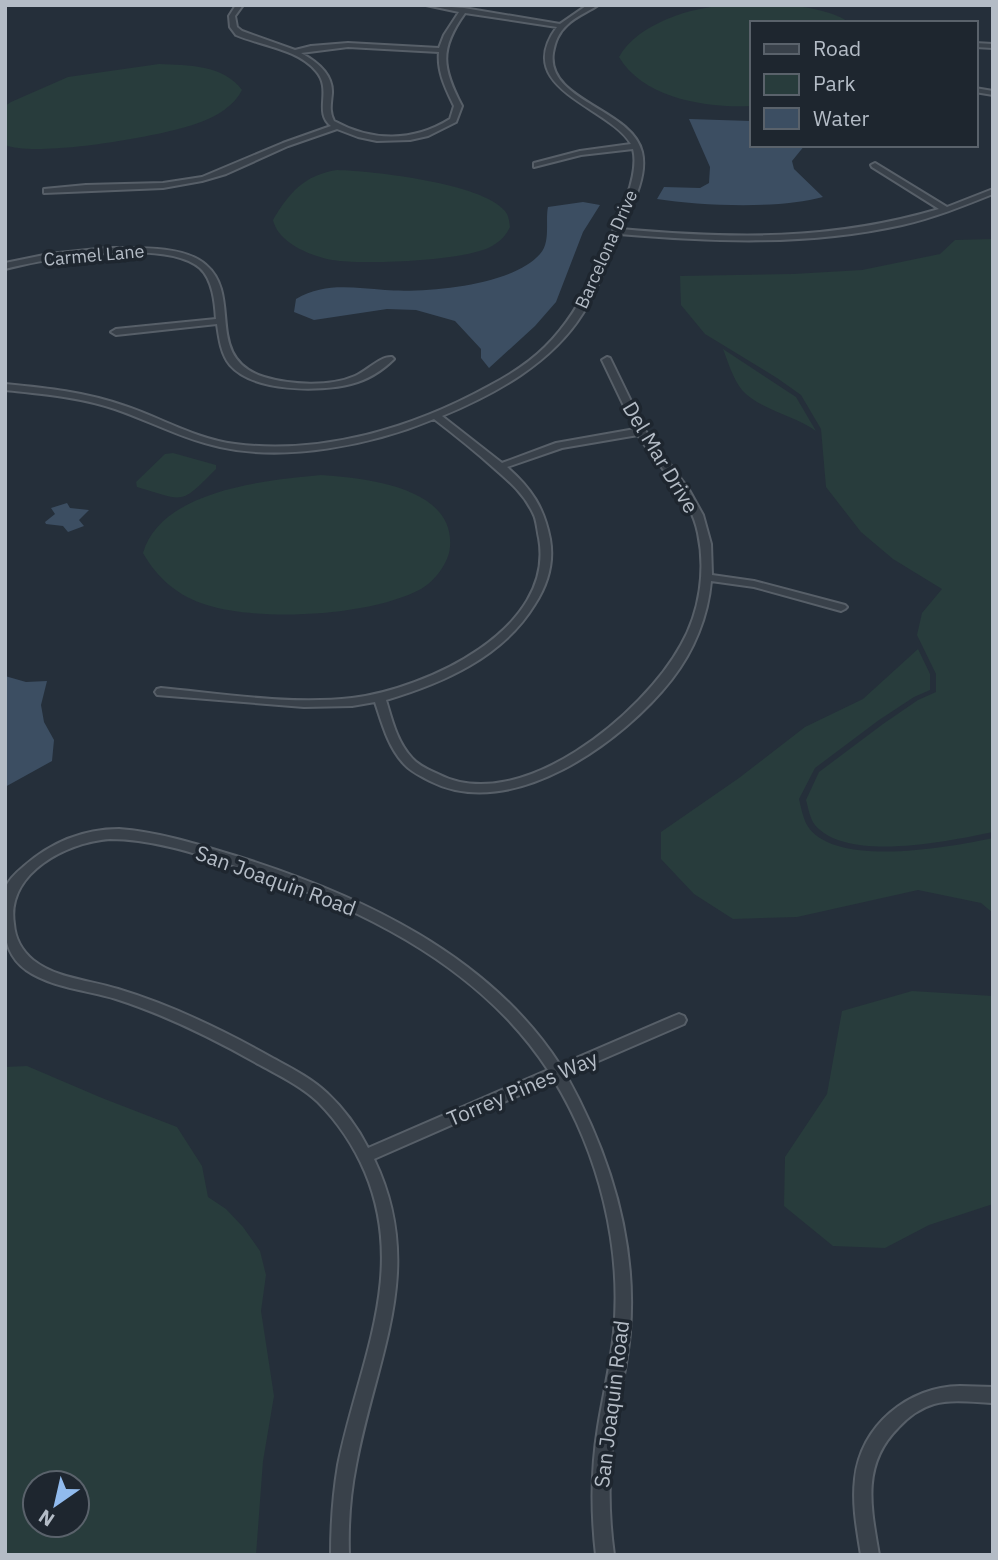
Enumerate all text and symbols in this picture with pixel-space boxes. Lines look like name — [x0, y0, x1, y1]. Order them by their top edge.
legend — [750, 21, 977, 147]
text: Road — [813, 34, 861, 62]
text: Park — [813, 69, 856, 97]
text: Water — [813, 104, 870, 132]
street label: Barcelona Drive — [570, 186, 642, 312]
street label: Carmel Lane — [43, 239, 145, 271]
street label: Del Mar Drive — [617, 396, 705, 518]
street label: San Joaquin Road — [192, 838, 360, 922]
street label: Torrey Pines Way — [442, 1043, 602, 1132]
street label: San Joaquin Road — [587, 1319, 635, 1489]
north arrow — [21, 1469, 91, 1539]
text: N — [34, 1504, 59, 1532]

